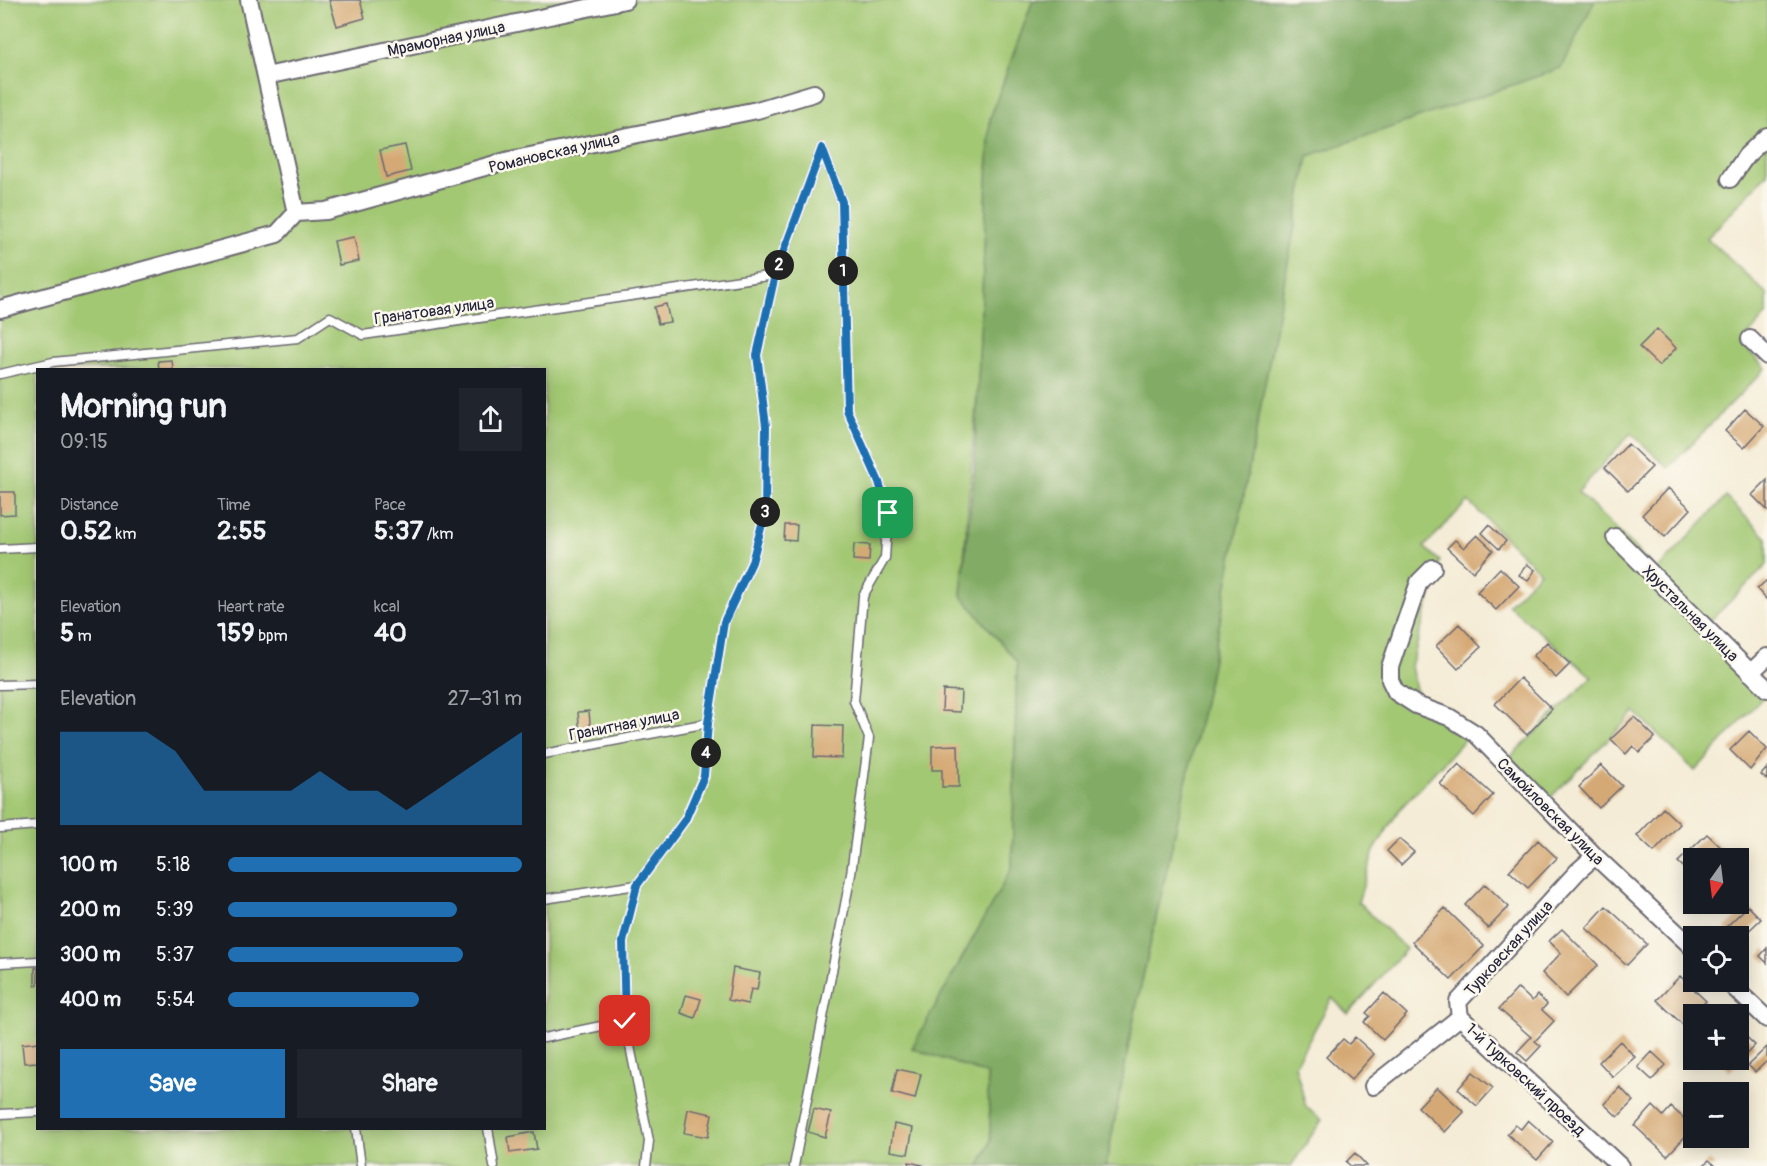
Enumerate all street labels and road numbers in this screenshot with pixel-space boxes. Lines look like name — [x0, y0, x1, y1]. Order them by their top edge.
street label: Мраморная улица — [386, 17, 507, 61]
street label: Романовская улица — [487, 128, 622, 178]
street label: Гранатовая улица — [373, 293, 495, 329]
street label: Хрустальная улица — [1638, 561, 1743, 666]
street label: Гранитная улица — [567, 704, 681, 745]
street label: Самойловская улица — [1492, 754, 1608, 870]
street label: Турковская улица — [1460, 896, 1557, 1001]
street label: 1-й Турковский проезд — [1461, 1019, 1590, 1141]

